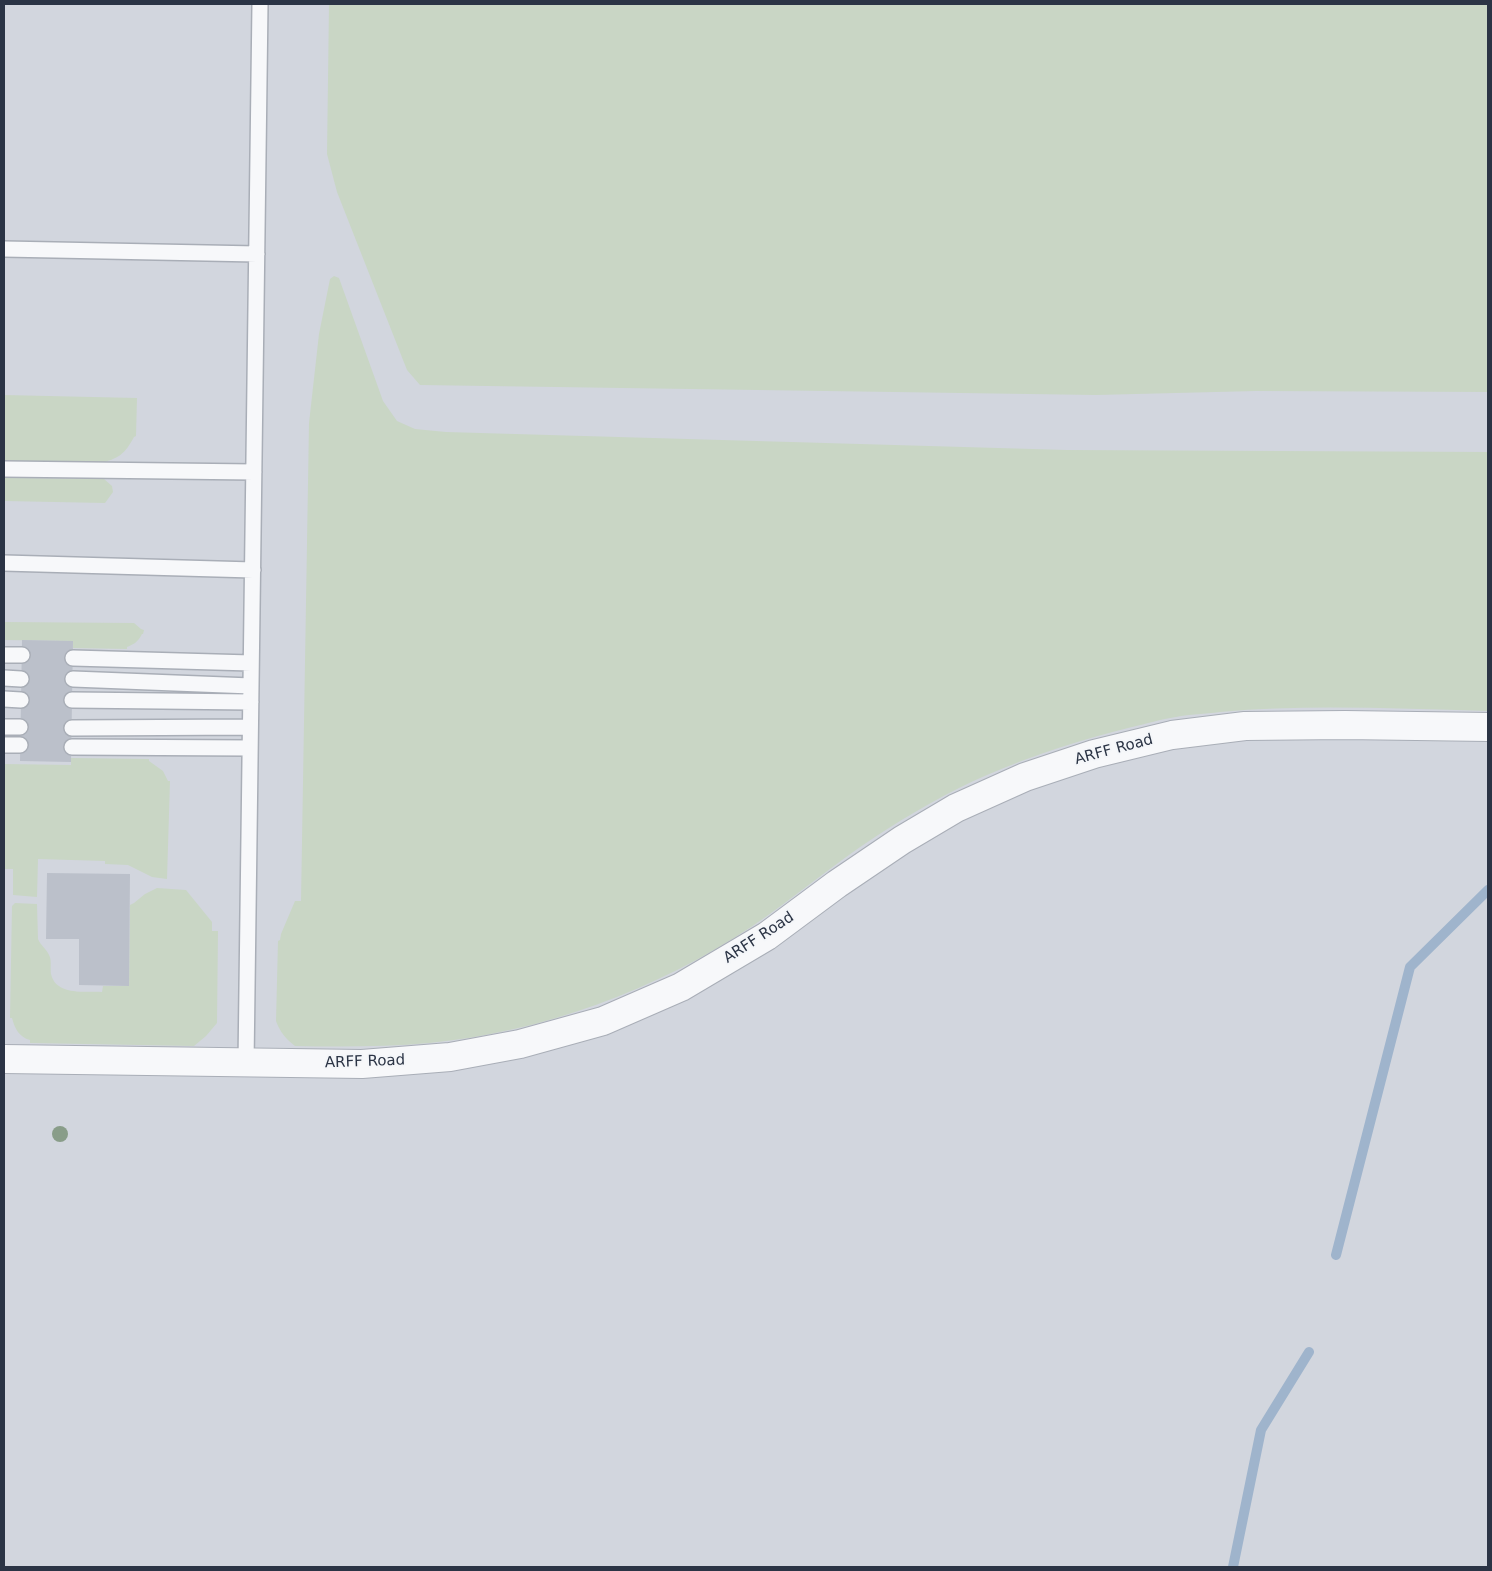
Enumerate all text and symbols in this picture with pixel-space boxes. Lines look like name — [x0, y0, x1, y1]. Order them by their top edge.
street label: ARFF Road — [1073, 731, 1155, 769]
street label: ARFF Road — [720, 909, 798, 967]
street label: ARFF Road — [325, 1052, 405, 1072]

